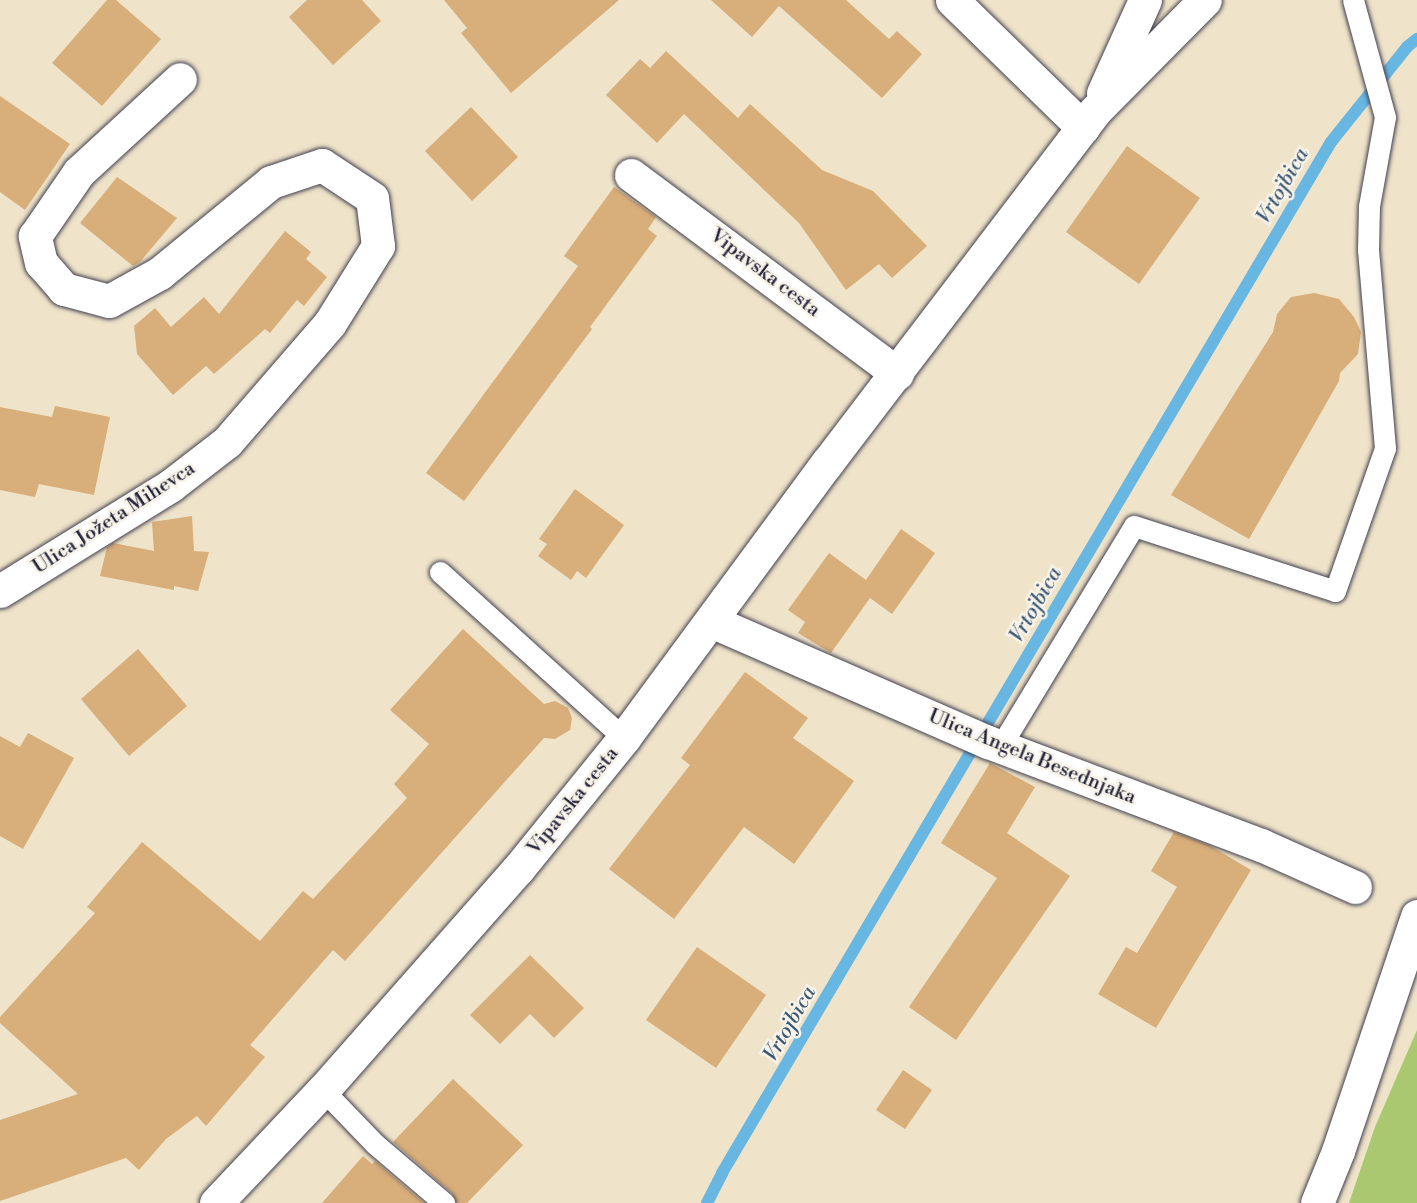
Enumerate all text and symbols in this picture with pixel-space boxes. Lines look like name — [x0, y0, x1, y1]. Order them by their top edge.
water label: Vrtojbica — [1251, 144, 1315, 228]
street label: Vipavska cesta — [705, 224, 825, 322]
street label: Ulica Jožeta Mihevca — [28, 457, 200, 579]
water label: Vrtojbica — [1004, 563, 1068, 647]
street label: Ulica Angela Besednjaka — [925, 704, 1139, 810]
street label: Vipavska cesta — [522, 742, 624, 860]
water label: Vrtojbica — [758, 982, 822, 1066]

